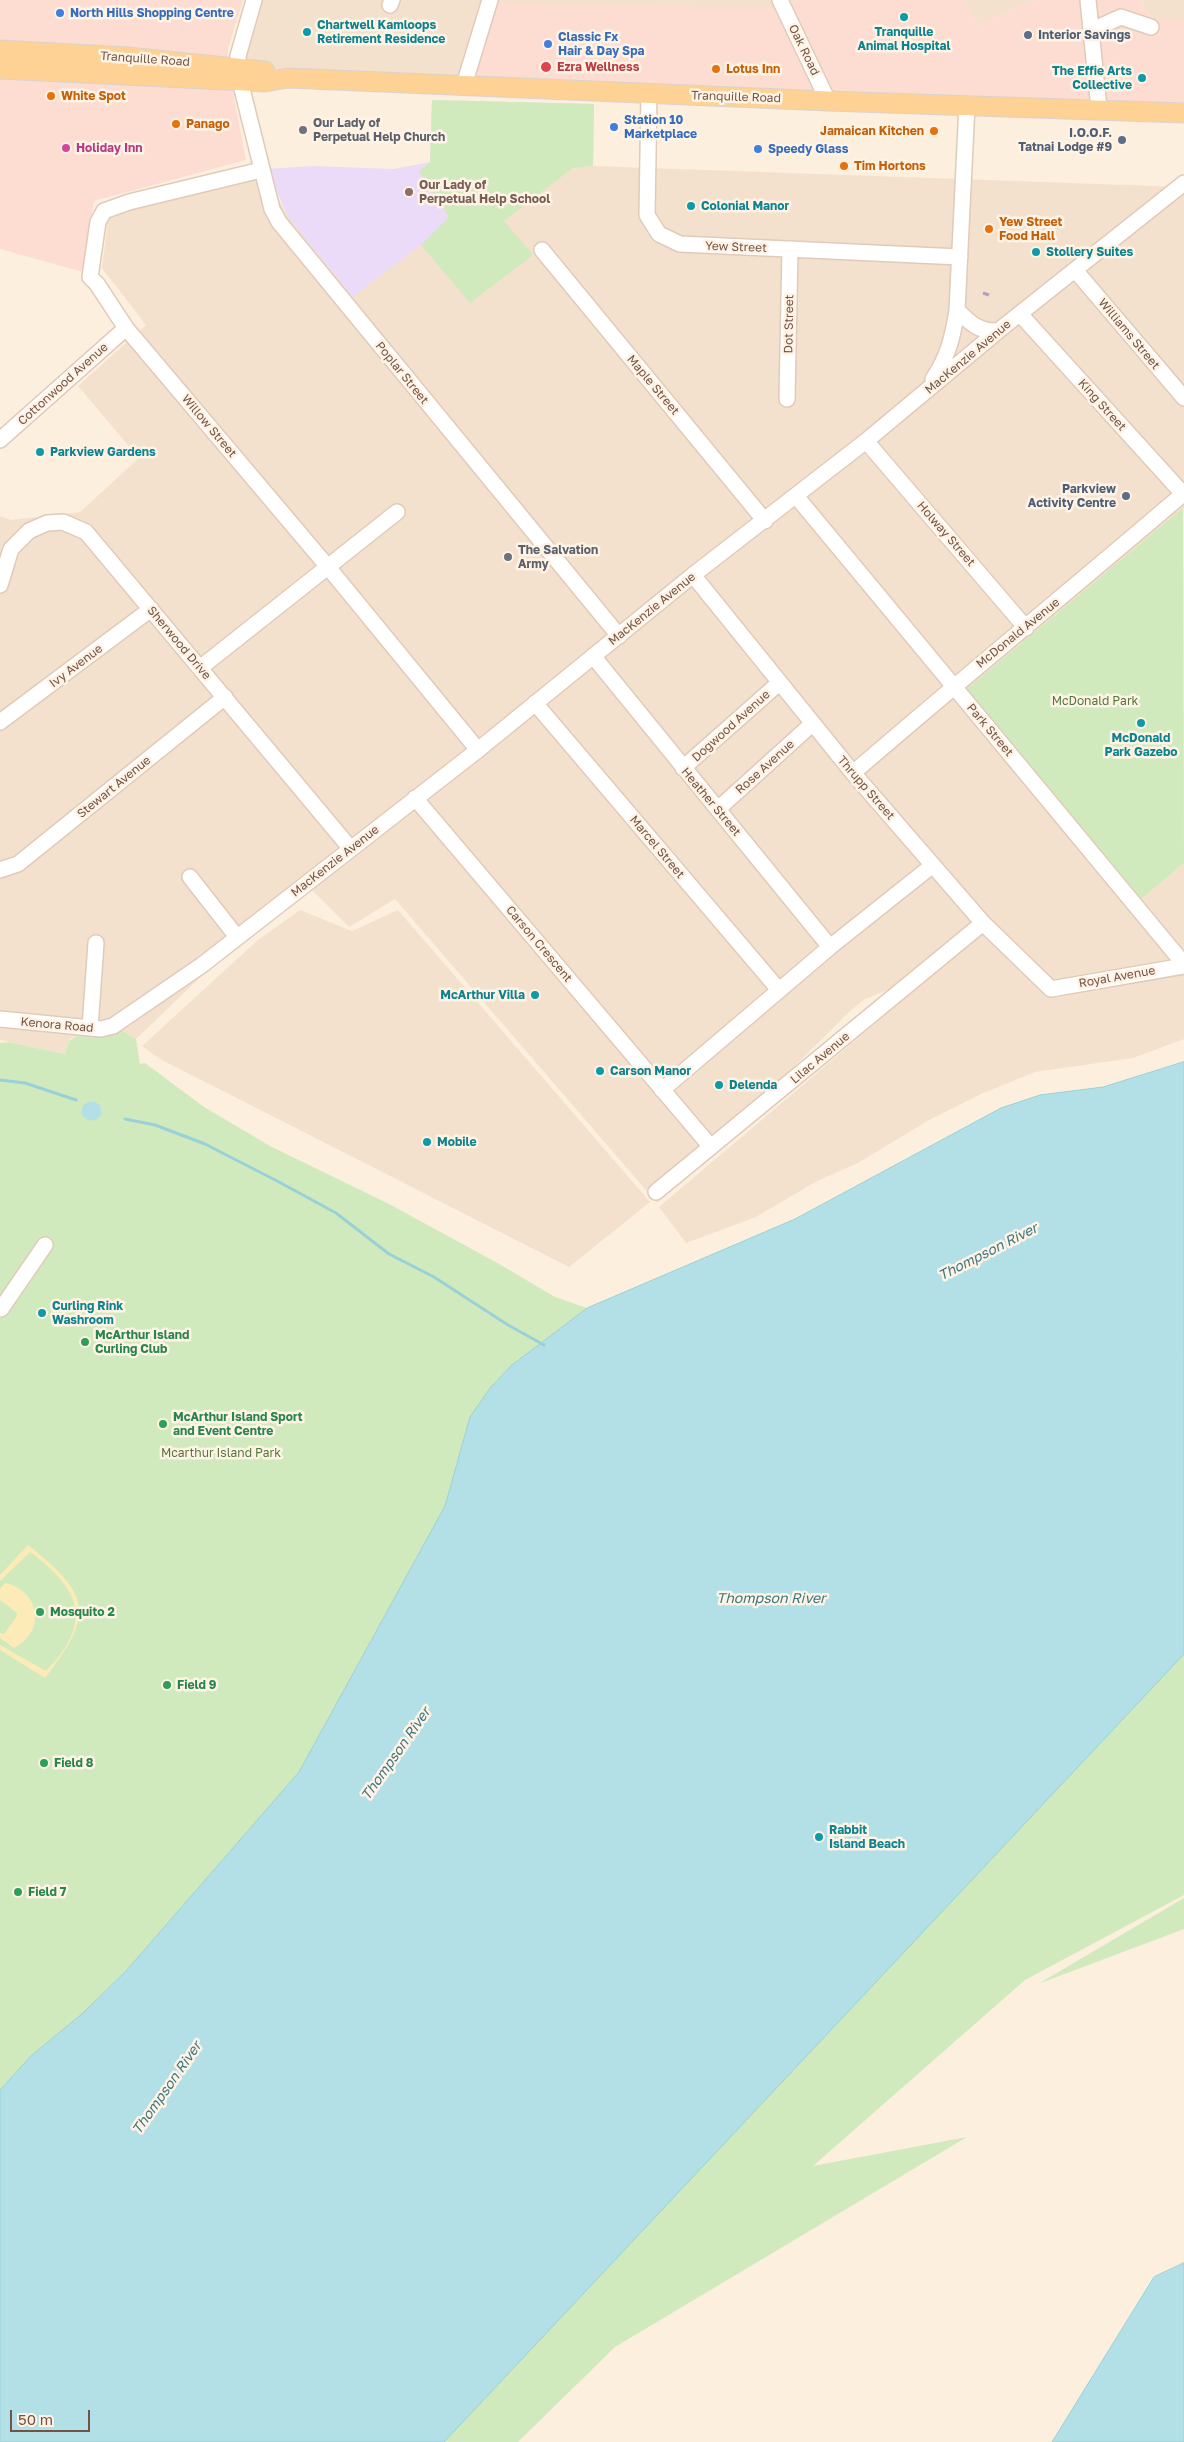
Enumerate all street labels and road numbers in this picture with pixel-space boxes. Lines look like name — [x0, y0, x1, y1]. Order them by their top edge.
street label: Oak Road — [786, 22, 822, 78]
street label: Tranquille Road — [100, 49, 190, 69]
street label: Tranquille Road — [691, 88, 781, 106]
street label: Yew Street — [705, 239, 767, 255]
street label: Dot Street — [781, 294, 797, 354]
street label: Williams Street — [1095, 296, 1163, 372]
street label: MacKenzie Avenue — [922, 317, 1014, 397]
street label: Poplar Street — [372, 339, 432, 407]
street label: Cottonwood Avenue — [15, 340, 111, 428]
street label: Maple Street — [624, 352, 682, 418]
street label: King Street — [1075, 376, 1129, 434]
street label: Willow Street — [179, 392, 239, 460]
street label: Holway Street — [914, 499, 978, 569]
street label: MacKenzie Avenue — [606, 570, 698, 648]
street label: McDonald Avenue — [973, 595, 1063, 671]
street label: Sherwood Drive — [144, 603, 214, 683]
street label: Ivy Avenue — [47, 641, 105, 691]
street label: Dogwood Avenue — [689, 687, 773, 765]
street label: Park Street — [964, 701, 1016, 759]
street label: Rose Avenue — [733, 737, 797, 797]
street label: Stewart Avenue — [74, 753, 154, 821]
street label: Thrupp Street — [834, 753, 898, 823]
street label: Heather Street — [678, 765, 744, 839]
street label: Marcel Street — [627, 813, 687, 881]
street label: MacKenzie Avenue — [288, 822, 382, 900]
street label: Carson Crescent — [503, 903, 575, 985]
street label: Royal Avenue — [1078, 963, 1156, 991]
street label: Kenora Road — [20, 1015, 94, 1035]
street label: Lilac Avenue — [788, 1029, 852, 1087]

